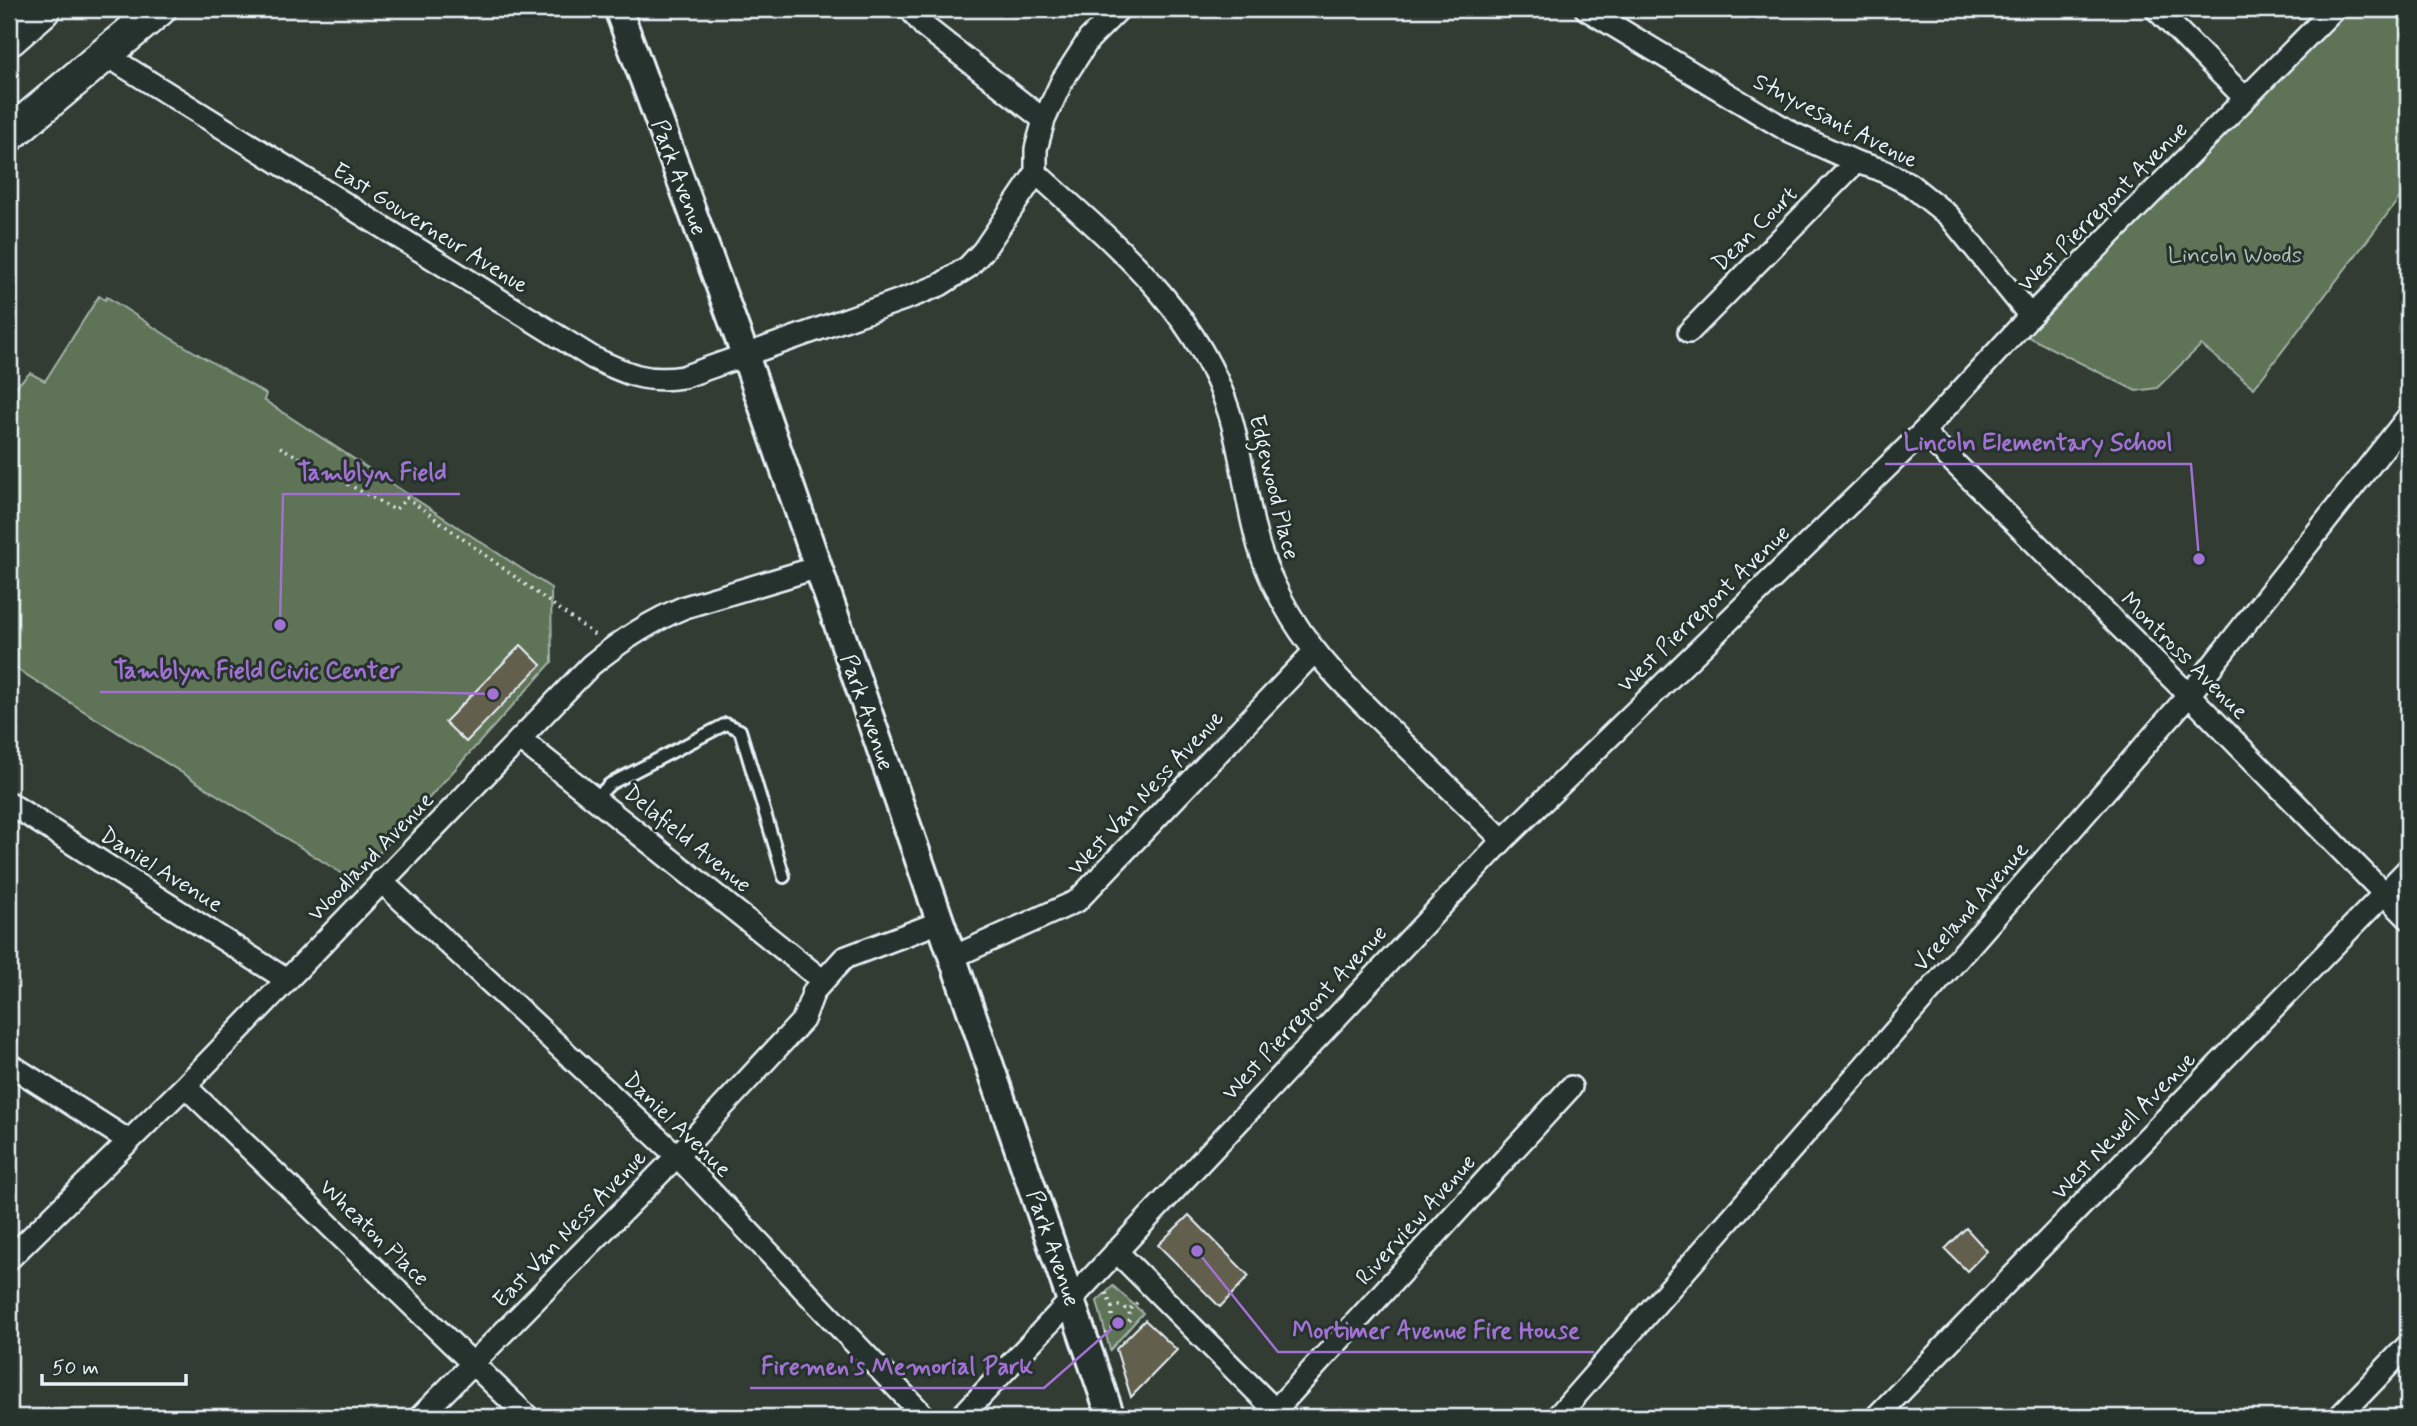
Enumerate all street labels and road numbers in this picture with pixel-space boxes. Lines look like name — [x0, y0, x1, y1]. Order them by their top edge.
street label: Stuyvesant Avenue — [1748, 67, 1923, 176]
street label: Park Avenue — [643, 116, 713, 240]
street label: West Pierrepont Avenue — [2012, 116, 2195, 299]
street label: East Gouverneur Avenue — [326, 156, 534, 301]
street label: Dean Court — [1706, 180, 1805, 279]
street label: Edgewood Place — [1239, 412, 1306, 563]
street label: West Pierrepont Avenue — [1611, 519, 1797, 700]
street label: Montross Avenue — [2113, 586, 2254, 727]
street label: Park Avenue — [832, 650, 900, 775]
street label: West Van Ness Avenue — [1062, 704, 1231, 883]
street label: Delafield Avenue — [617, 779, 757, 900]
street label: Woodland Avenue — [302, 786, 441, 929]
street label: Daniel Avenue — [94, 821, 228, 920]
street label: Vreeland Avenue — [1907, 836, 2036, 979]
street label: West Pierrepont Avenue — [1216, 919, 1395, 1108]
street label: West Newell Avenue — [2046, 1045, 2203, 1207]
street label: Daniel Avenue — [616, 1066, 737, 1185]
street label: East Van Ness Avenue — [487, 1143, 654, 1315]
street label: Riverview Avenue — [1350, 1148, 1483, 1292]
street label: Wheaton Place — [312, 1173, 435, 1294]
street label: Park Avenue — [1018, 1186, 1086, 1311]

